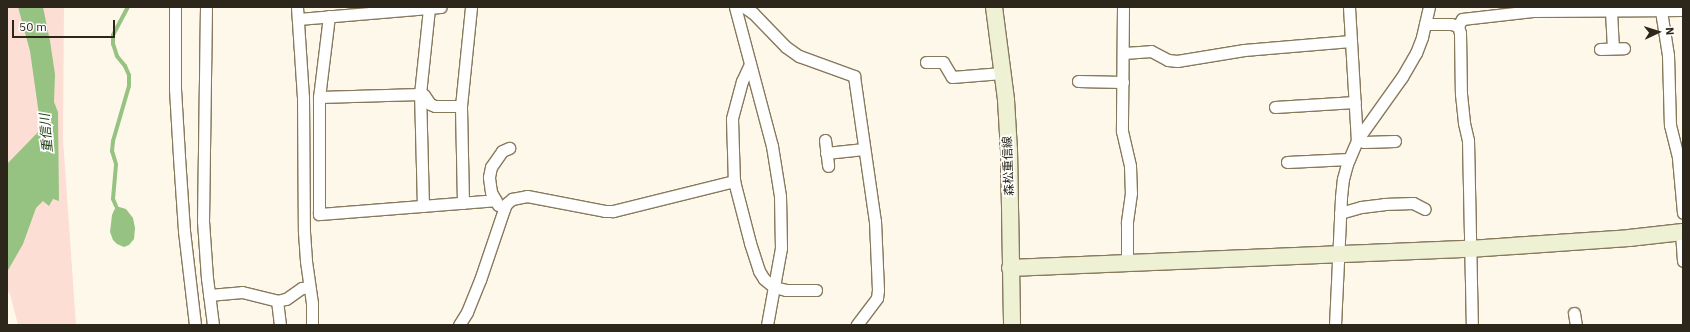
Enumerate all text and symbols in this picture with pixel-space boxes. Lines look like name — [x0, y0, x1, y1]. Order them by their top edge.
scale bar — [14, 12, 117, 38]
north arrow — [1638, 12, 1678, 52]
text: 50 m — [19, 19, 47, 34]
text: N — [1663, 27, 1677, 36]
water label: 重信川 — [38, 113, 56, 153]
street label: 森松重信線 — [1000, 136, 1016, 196]

